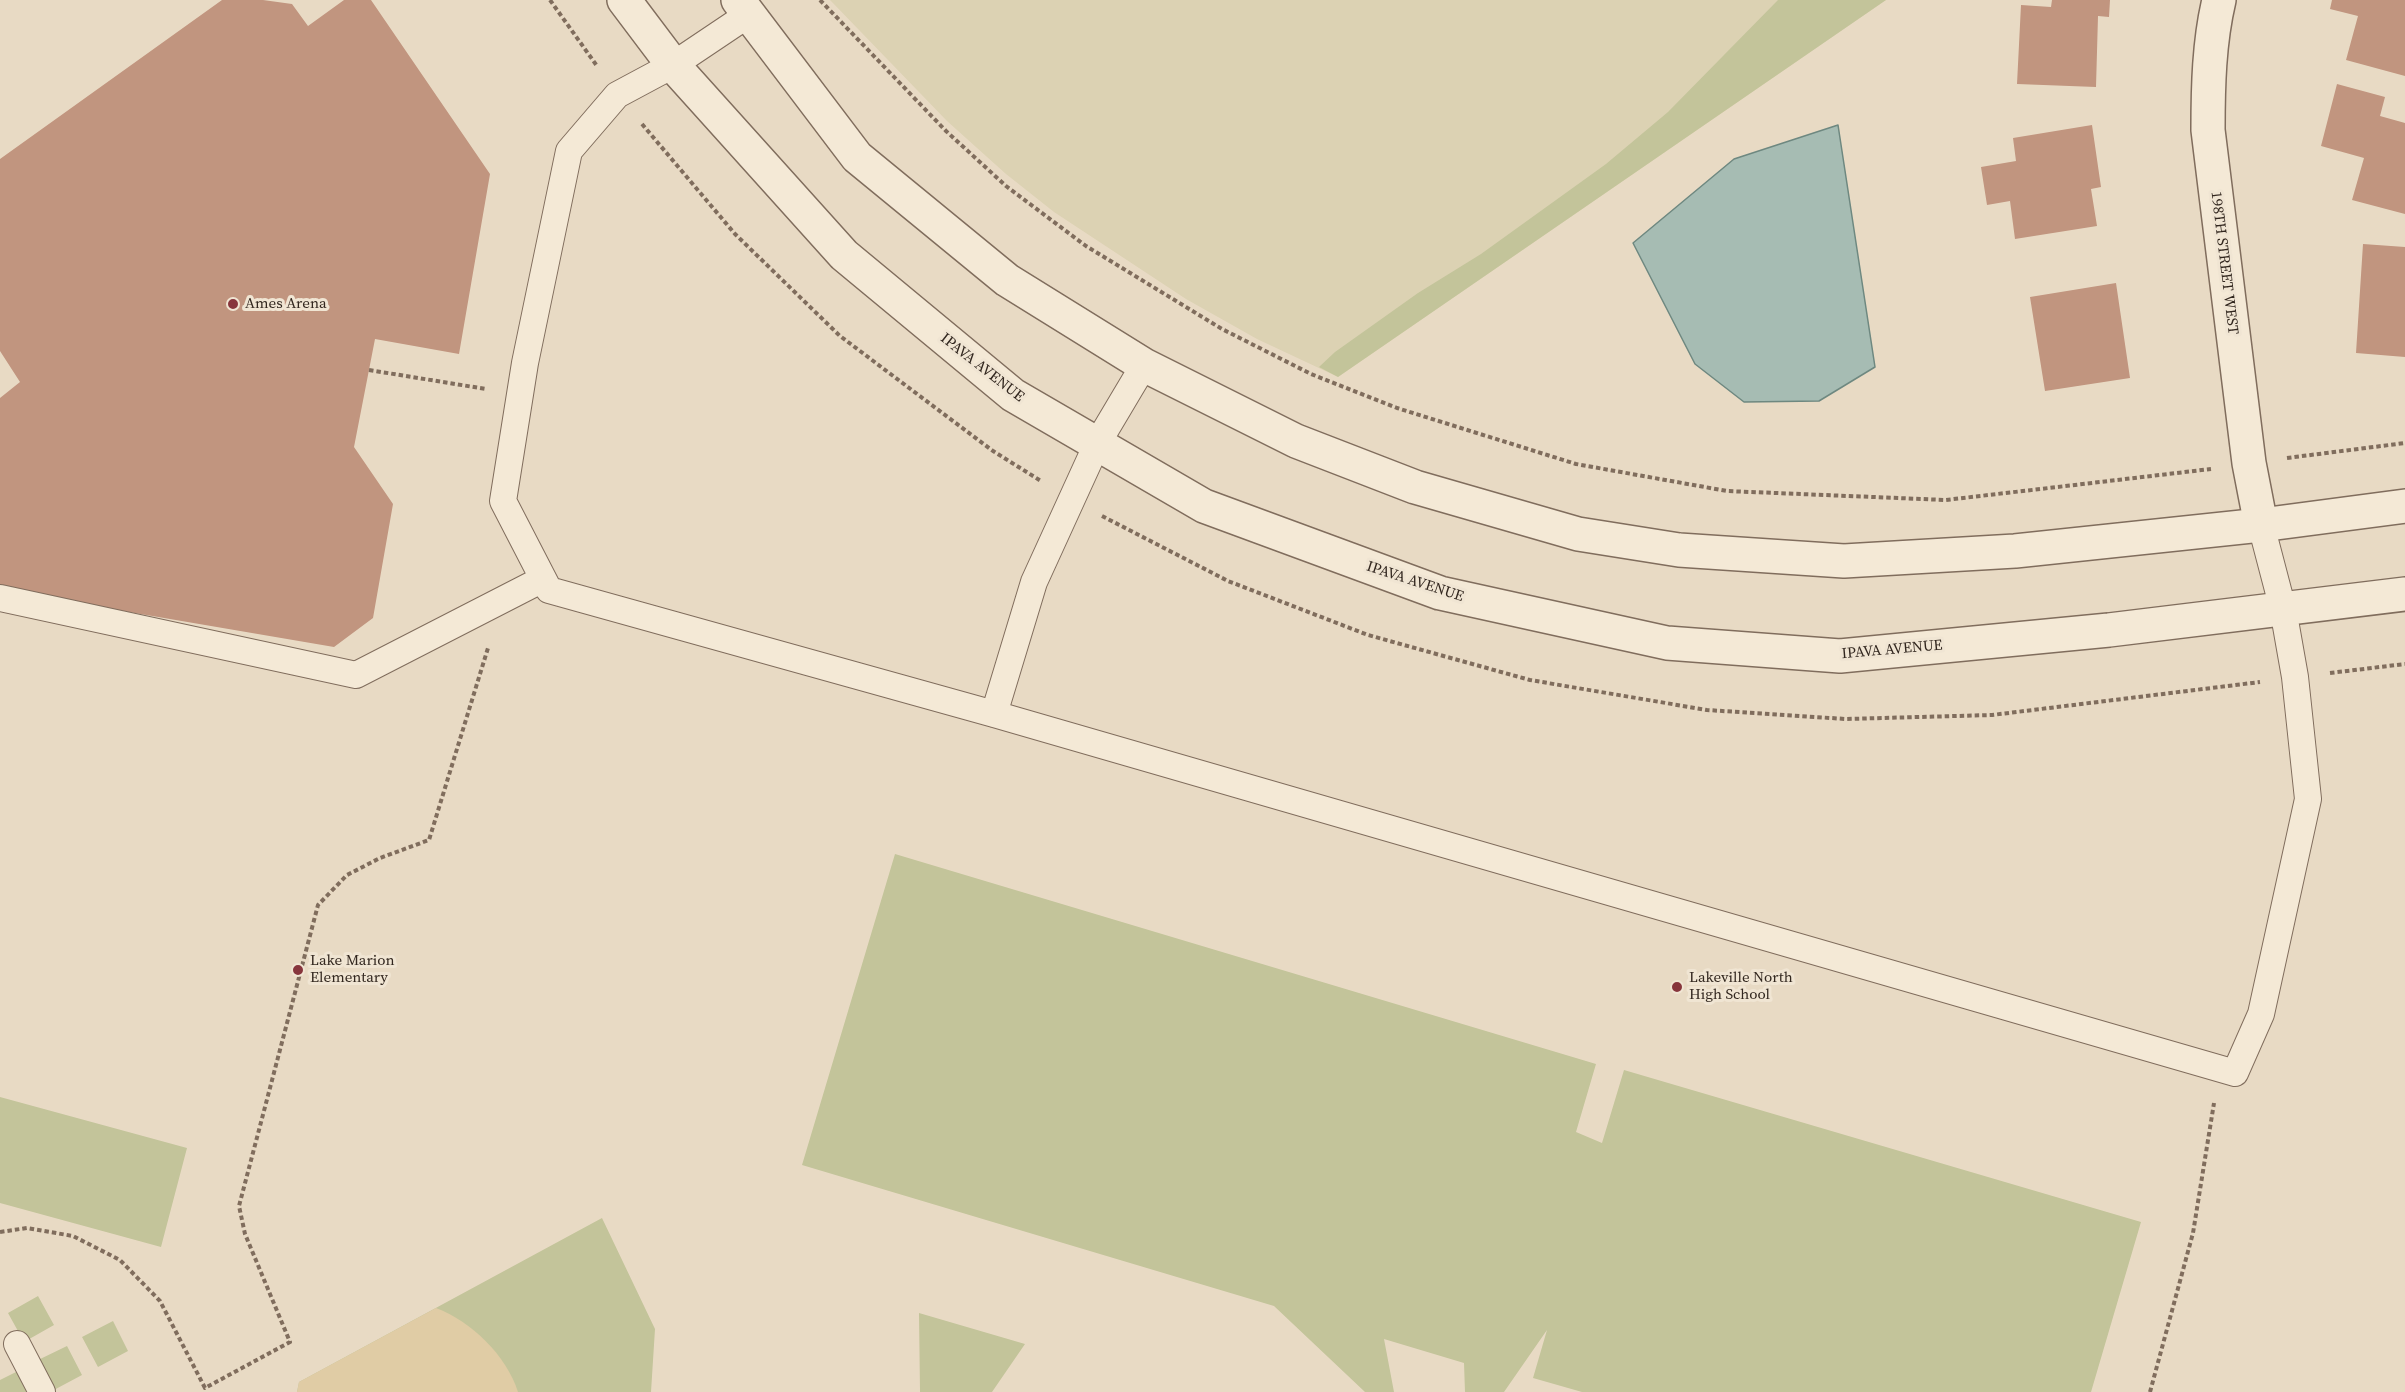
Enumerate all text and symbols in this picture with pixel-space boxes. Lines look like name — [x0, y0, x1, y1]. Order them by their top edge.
street label: 198TH STREET WEST — [2206, 190, 2242, 336]
place label: Ames Arena — [245, 295, 327, 313]
marker: Ames Arena — [226, 297, 240, 311]
street label: IPAVA AVENUE — [937, 330, 1027, 406]
street label: IPAVA AVENUE — [1364, 558, 1466, 606]
street label: IPAVA AVENUE — [1841, 637, 1943, 663]
place label: Lake Marion Elementary — [310, 952, 395, 987]
marker: Lake Marion Elementary — [291, 963, 305, 977]
place label: Lakeville North High School — [1689, 969, 1793, 1004]
marker: Lakeville North High School — [1670, 980, 1684, 994]

